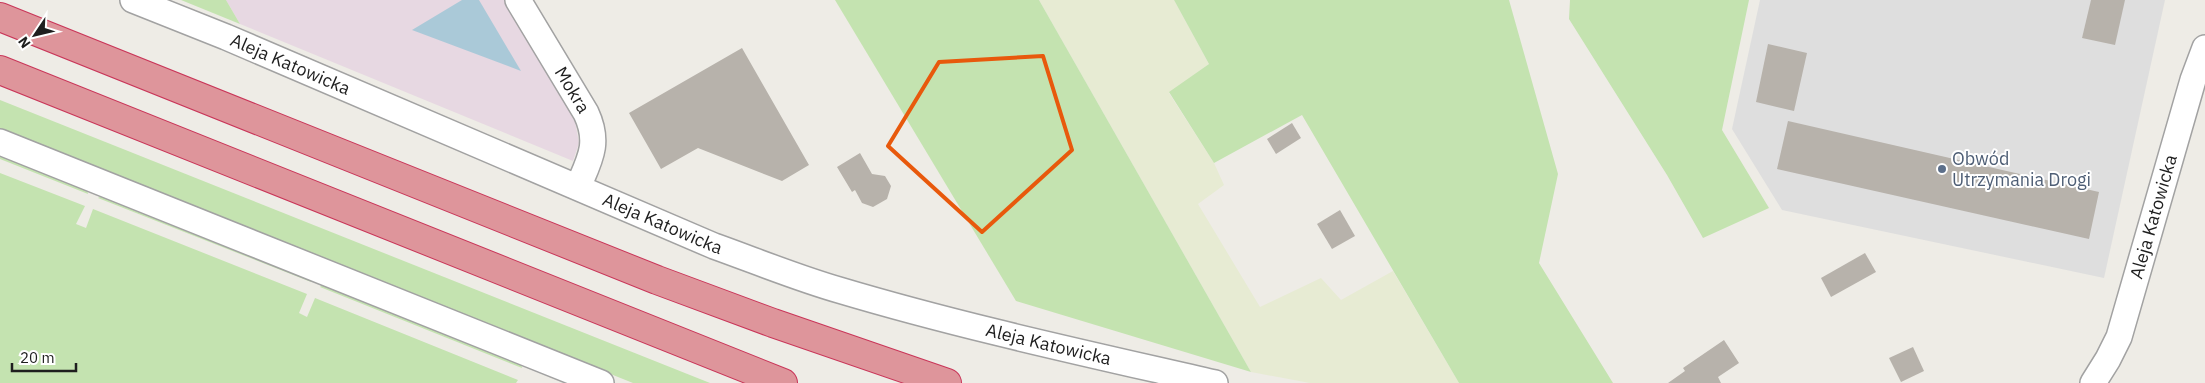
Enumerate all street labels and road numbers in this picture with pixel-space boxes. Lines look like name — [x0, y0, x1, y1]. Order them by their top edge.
street label: Aleja Katowicka — [227, 28, 354, 100]
street label: Mokra — [550, 62, 596, 118]
street label: Aleja Katowicka — [2124, 152, 2182, 281]
street label: Aleja Katowicka — [599, 188, 726, 259]
street label: Aleja Katowicka — [983, 318, 1114, 370]

